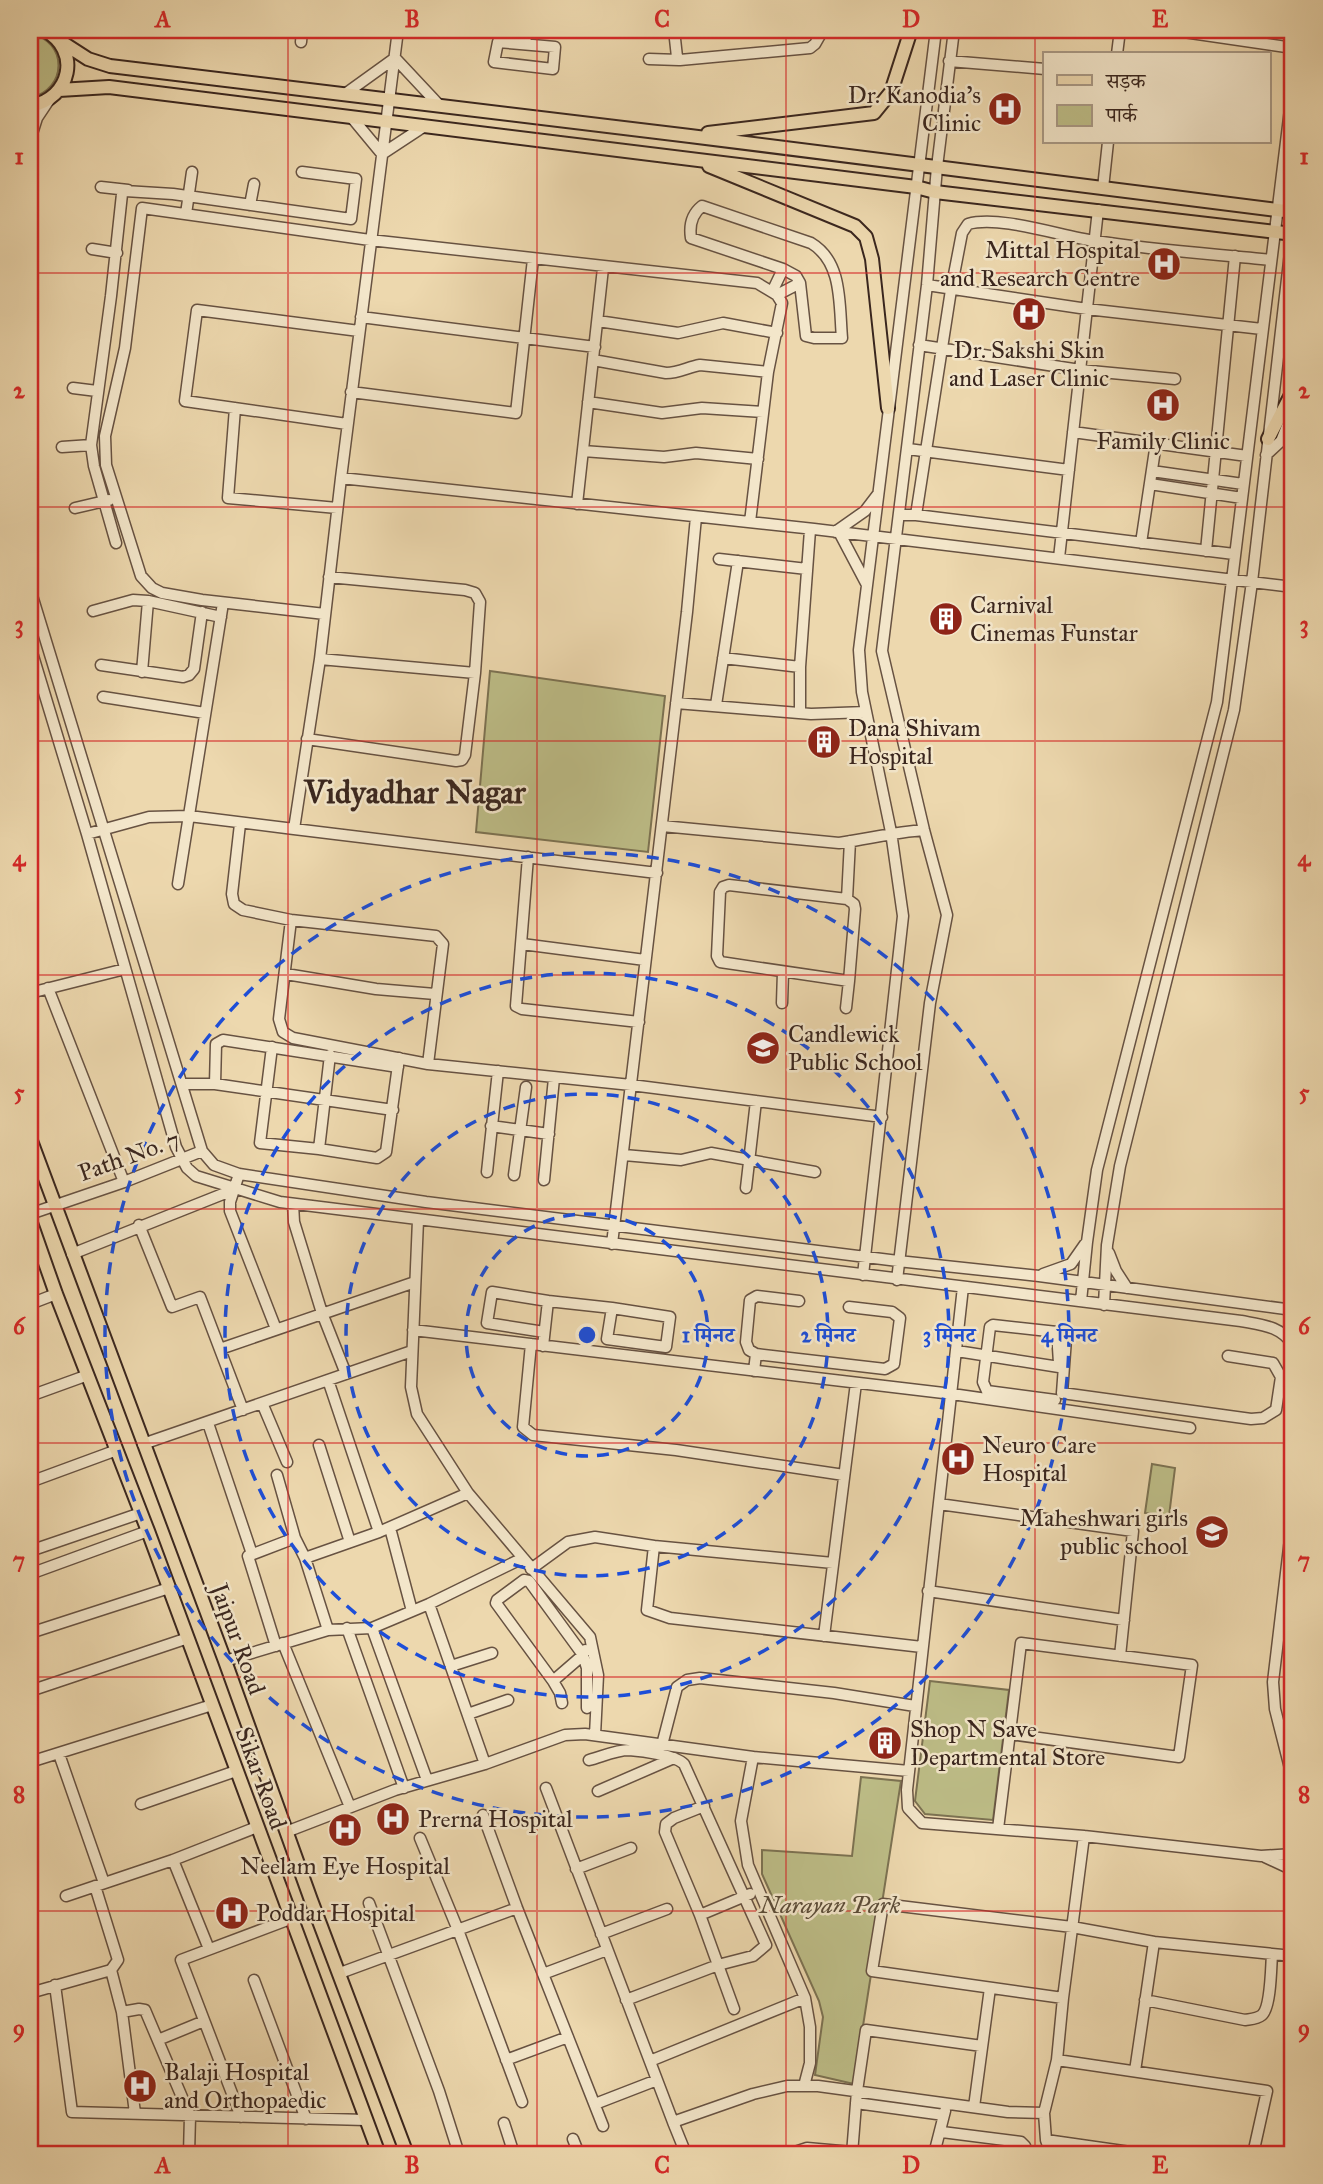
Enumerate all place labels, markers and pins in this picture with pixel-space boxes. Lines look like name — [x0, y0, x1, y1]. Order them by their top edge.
place label: Dr. Kanodia's Clinic — [848, 80, 981, 138]
hospital icon: Dr. Kanodia's Clinic — [986, 90, 1024, 128]
place label: Mittal Hospital and Research Centre — [940, 235, 1141, 293]
hospital icon: Mittal Hospital and Research Centre — [1145, 245, 1183, 283]
hospital icon: Dr. Sakshi Skin and Laser Clinic — [1010, 295, 1048, 333]
place label: Dr. Sakshi Skin and Laser Clinic — [949, 335, 1109, 393]
hospital icon: Family Clinic — [1144, 386, 1182, 424]
place label: Family Clinic — [1096, 426, 1230, 456]
place label: Carnival Cinemas Funstar — [970, 590, 1138, 648]
building icon: Carnival Cinemas Funstar — [927, 600, 965, 638]
place label: Dana Shivam Hospital — [848, 713, 981, 771]
building icon: Dana Shivam Hospital — [805, 723, 843, 761]
place label: Candlewick Public School — [788, 1019, 923, 1077]
school or university icon: Candlewick Public School — [744, 1029, 782, 1067]
centre of rings — [575, 1323, 599, 1347]
place label: Neuro Care Hospital — [982, 1430, 1096, 1488]
hospital icon: Neuro Care Hospital — [939, 1440, 977, 1478]
place label: Maheshwari girls public school — [1020, 1503, 1189, 1561]
school or university icon: Maheshwari girls public school — [1193, 1513, 1231, 1551]
place label: Shop N Save Departmental Store — [910, 1714, 1105, 1772]
building icon: Shop N Save Departmental Store — [866, 1724, 904, 1762]
hospital icon: Prerna Hospital — [374, 1800, 412, 1838]
place label: Prerna Hospital — [418, 1804, 573, 1834]
hospital icon: Neelam Eye Hospital — [326, 1811, 364, 1849]
place label: Neelam Eye Hospital — [240, 1851, 450, 1881]
hospital icon: Poddar Hospital — [213, 1894, 251, 1932]
place label: Poddar Hospital — [256, 1898, 415, 1928]
place label: Balaji Hospital and Orthopaedic — [164, 2057, 326, 2115]
hospital icon: Balaji Hospital and Orthopaedic — [121, 2067, 159, 2105]

